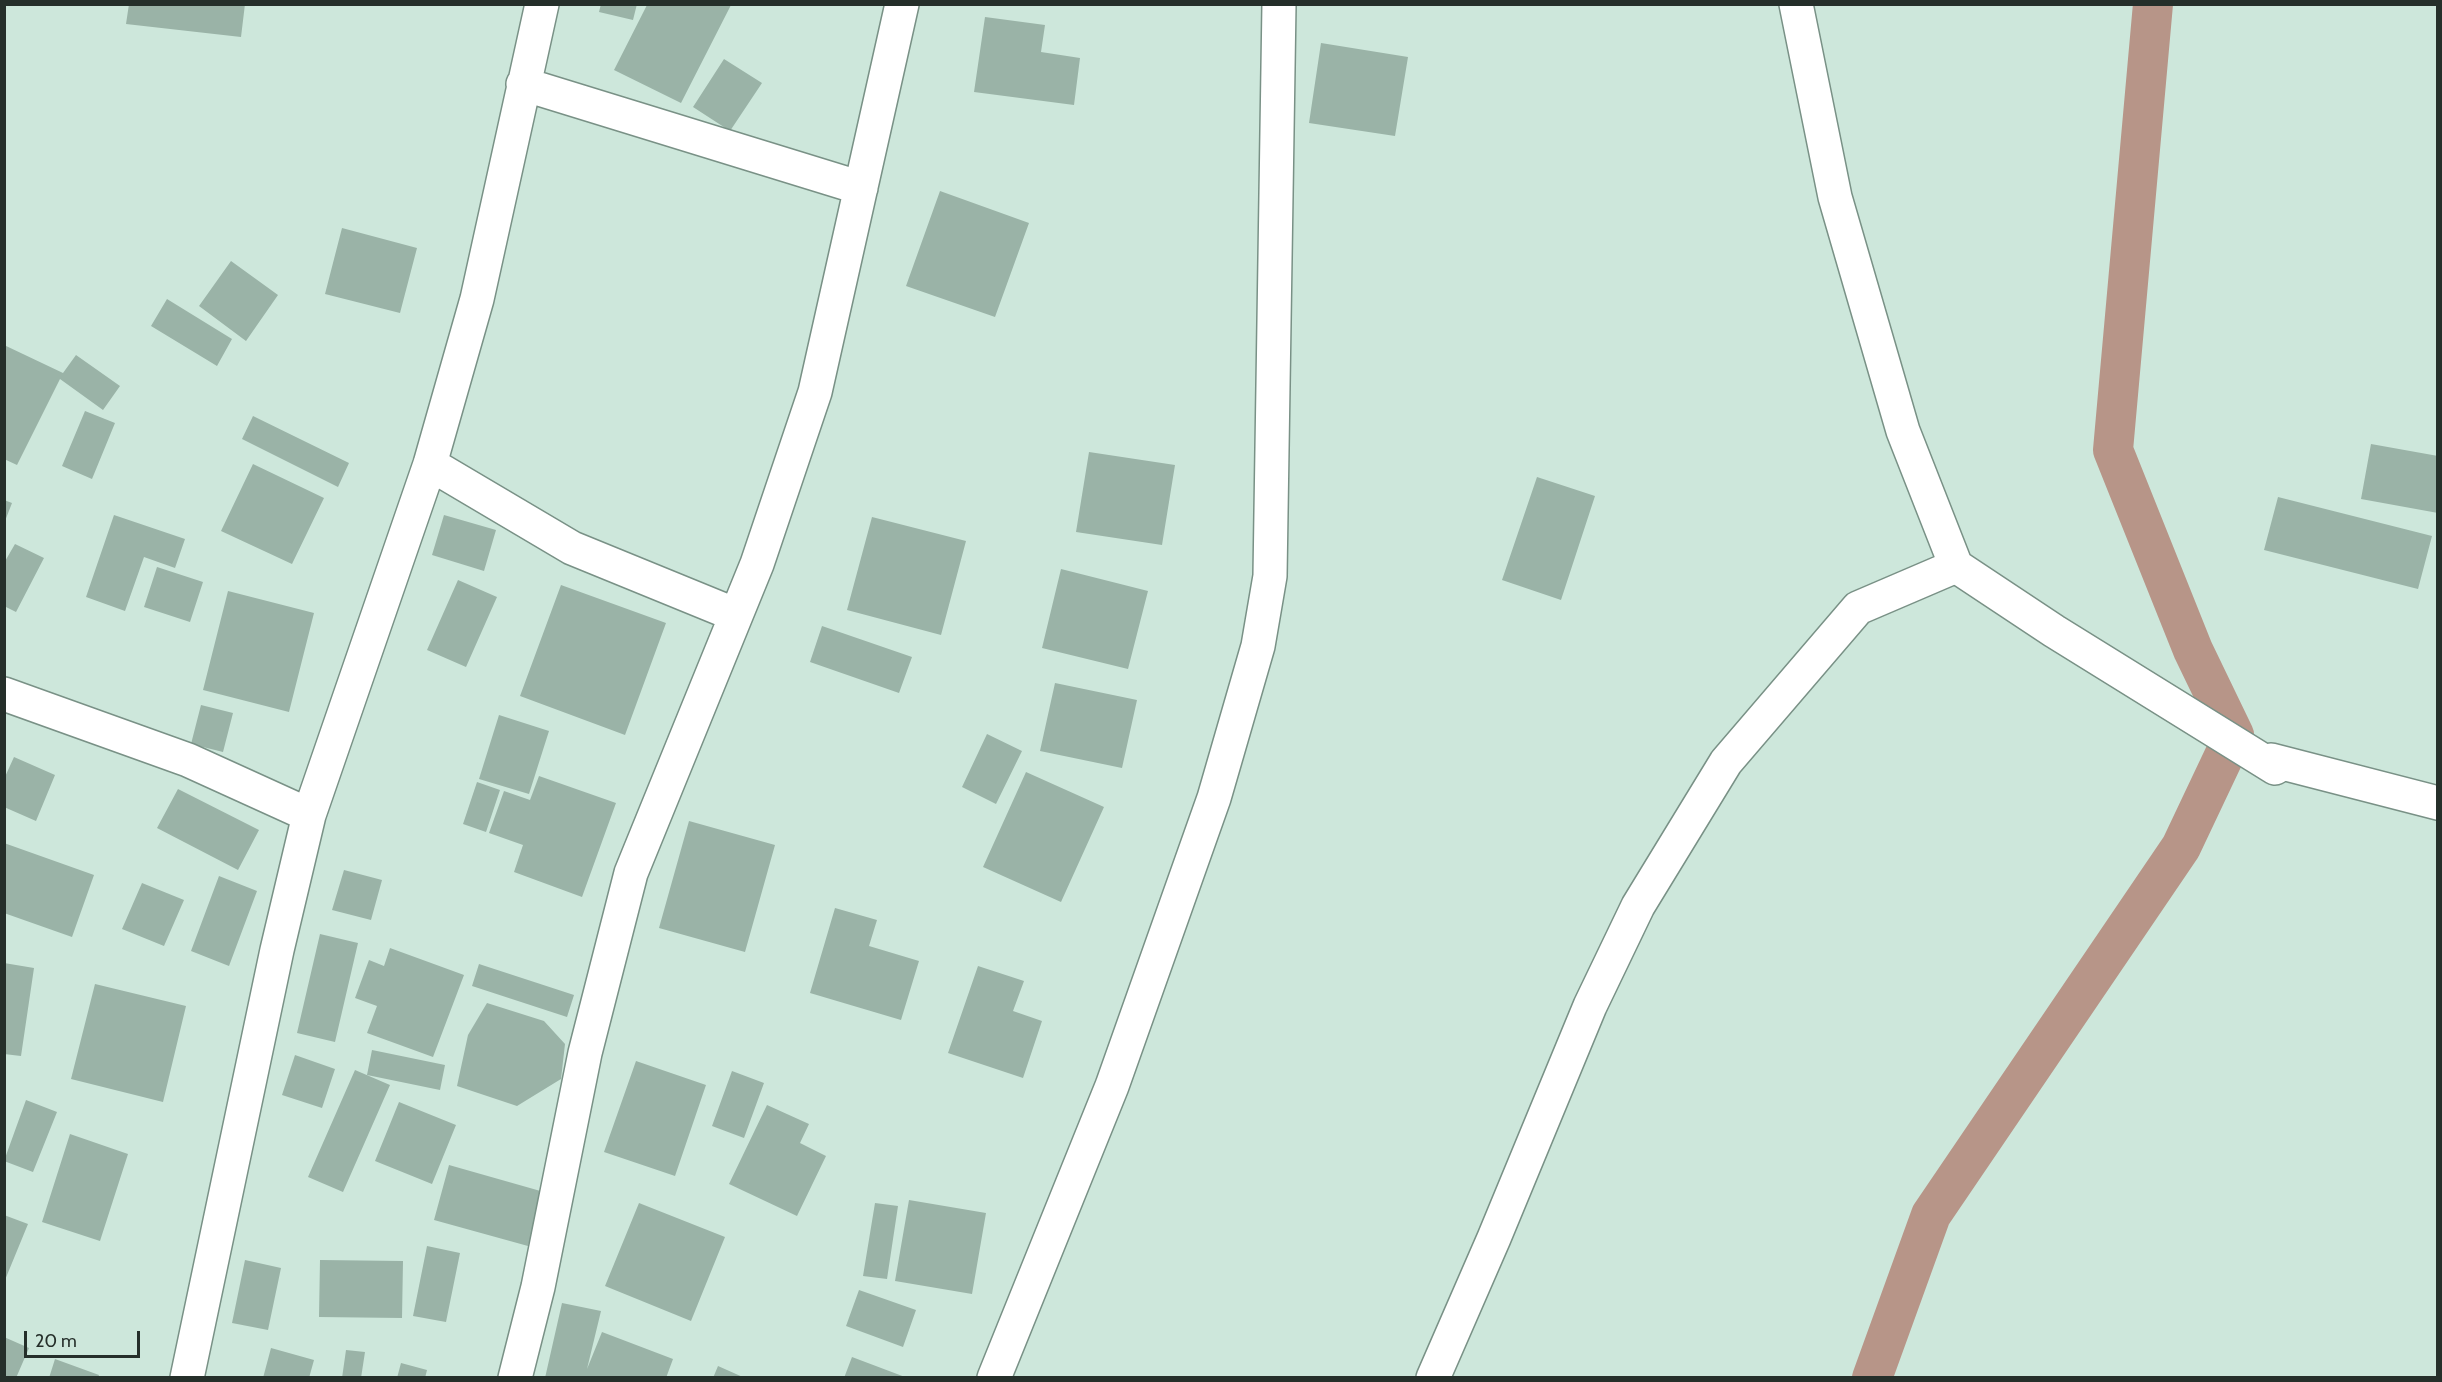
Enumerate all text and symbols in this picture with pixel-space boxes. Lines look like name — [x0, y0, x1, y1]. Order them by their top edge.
scale bar — [27, 1319, 142, 1357]
text: 20 m — [35, 1330, 77, 1352]

